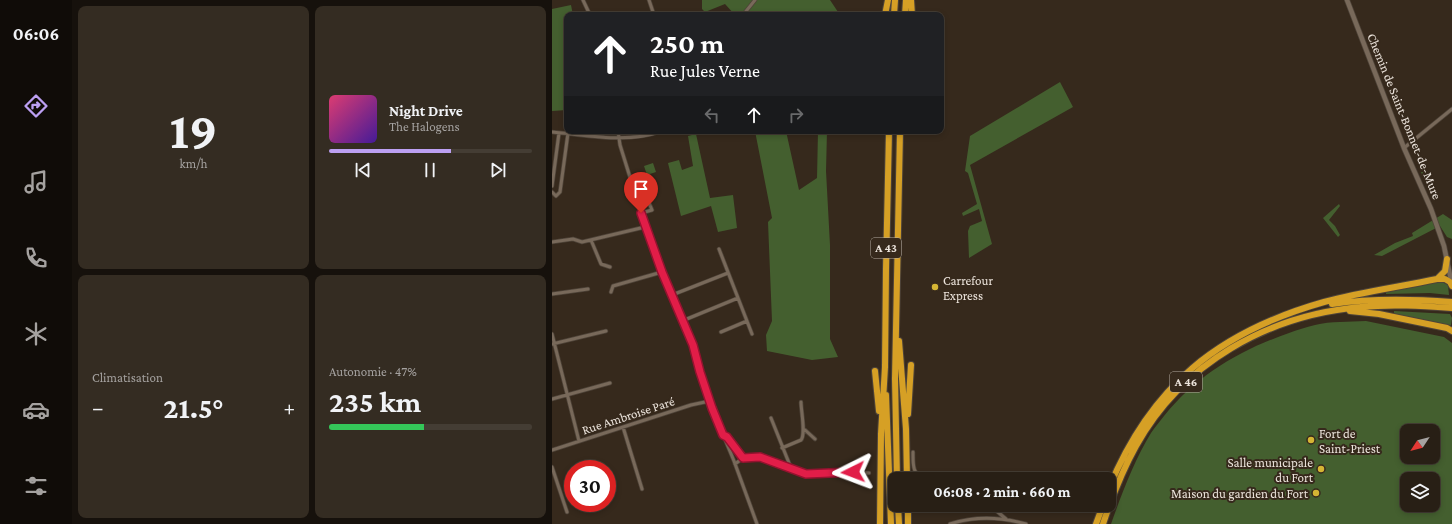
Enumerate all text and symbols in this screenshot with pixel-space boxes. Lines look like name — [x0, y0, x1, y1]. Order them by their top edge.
text: 06:06 — [13, 24, 59, 44]
icon: ahead — [584, 28, 636, 80]
text: 250 m — [650, 28, 724, 59]
street label: Chemin de Saint-Bonnet-de-Mure — [1364, 31, 1445, 202]
text: Rue Jules Verne — [650, 61, 760, 81]
icon: directions — [22, 92, 50, 120]
text: 19 — [170, 101, 217, 159]
text: Night Drive — [389, 103, 463, 119]
icon: left — [701, 104, 723, 126]
icon: ahead — [743, 104, 765, 126]
icon: right — [785, 104, 807, 126]
text: The Halogens — [389, 119, 460, 134]
text: km/h — [179, 156, 208, 171]
icon: previous — [352, 159, 374, 181]
icon: pause — [419, 159, 441, 181]
icon: next — [487, 159, 509, 181]
icon: music — [22, 168, 50, 196]
pin — [624, 172, 658, 213]
icon: arrive — [630, 178, 652, 200]
road number: A 43 — [871, 238, 901, 258]
icon: phone — [22, 244, 50, 272]
place label: Carrefour Express — [943, 273, 993, 303]
marker: Carrefour Express — [930, 282, 940, 292]
icon: climate — [22, 320, 50, 348]
text: Autonomie · 47% — [329, 364, 417, 379]
text: Climatisation — [92, 370, 163, 385]
road number: A 46 — [1170, 372, 1202, 392]
text: 235 km — [329, 385, 421, 418]
text: 21.5° — [163, 391, 224, 424]
street label: Rue Ambroise Paré — [580, 393, 677, 438]
text: − — [92, 395, 104, 420]
text: + — [283, 395, 295, 420]
icon: car — [22, 396, 50, 424]
north arrow — [1400, 424, 1440, 464]
map controls — [1400, 424, 1440, 512]
place label: Fort de Saint-Priest — [1319, 426, 1381, 456]
marker: Fort de Saint-Priest — [1306, 435, 1316, 445]
position arrow — [832, 451, 874, 493]
place label: Salle municipale du Fort — [1227, 455, 1314, 485]
speed limit sign: 30 — [564, 460, 616, 512]
marker: Salle municipale du Fort — [1316, 464, 1326, 474]
icon: filters — [22, 472, 50, 500]
button: layers — [1400, 472, 1440, 512]
text: 06:08 · 2 min · 660 m — [934, 484, 1070, 500]
place label: Maison du gardien du Fort — [1171, 486, 1309, 501]
marker: Maison du gardien du Fort — [1311, 488, 1321, 498]

